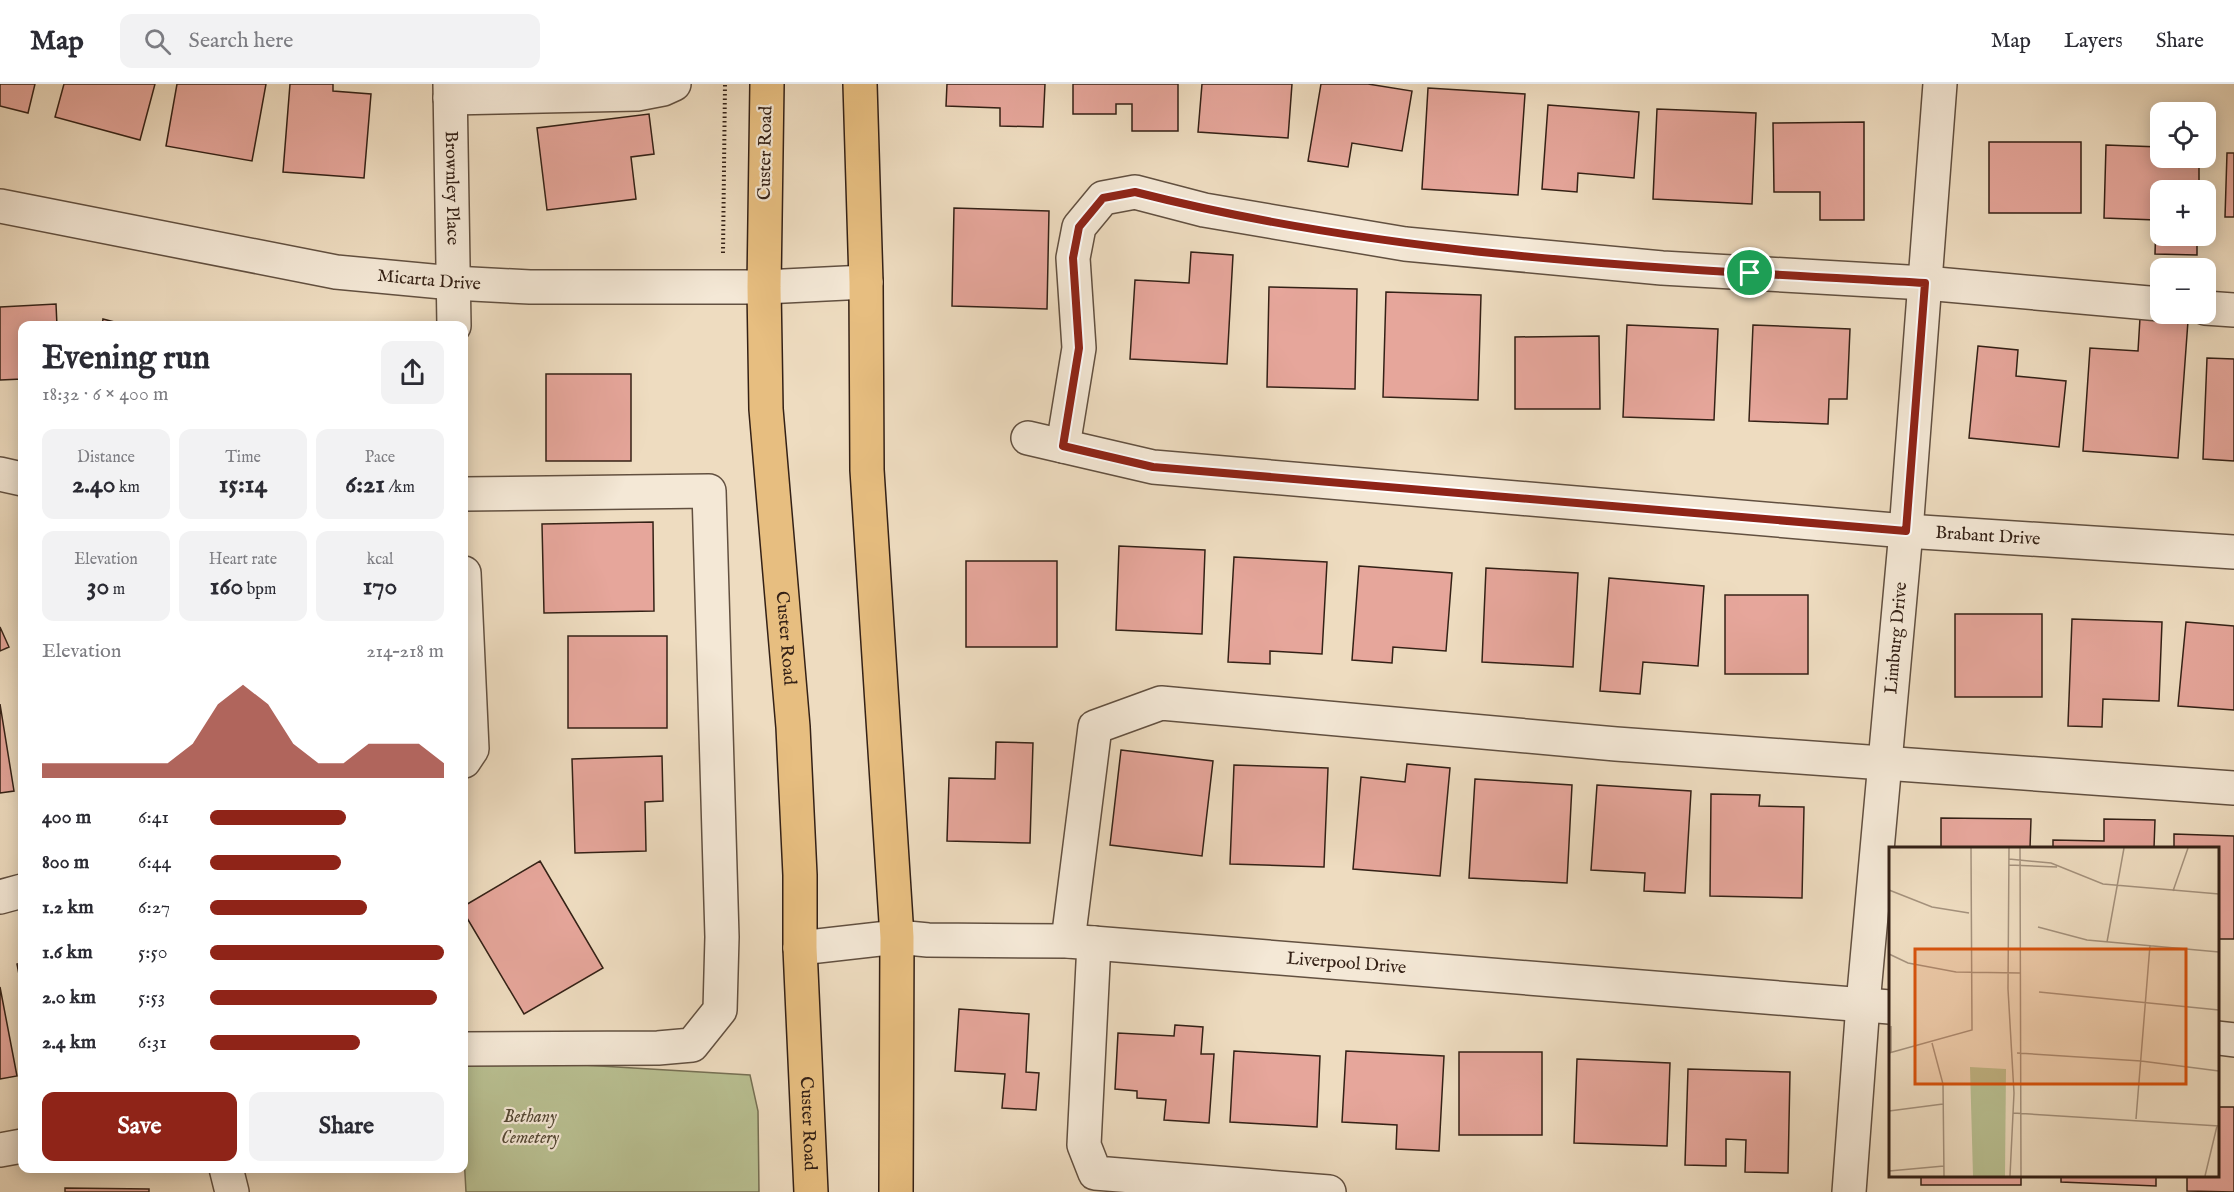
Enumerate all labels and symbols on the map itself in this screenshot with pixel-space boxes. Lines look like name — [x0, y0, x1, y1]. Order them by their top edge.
street label: Custer Road — [754, 105, 778, 200]
street label: Brownley Place — [439, 131, 464, 245]
pin — [1724, 247, 1775, 298]
street label: Micarta Drive — [376, 264, 481, 296]
street label: Brabant Drive — [1935, 521, 2041, 551]
street label: Limburg Drive — [1880, 581, 1913, 695]
street label: Custer Road — [770, 590, 801, 686]
inset map — [1889, 847, 2219, 1177]
street label: Liverpool Drive — [1285, 947, 1407, 980]
street label: Custer Road — [794, 1076, 822, 1171]
park label: Bethany Cemetery — [501, 1106, 559, 1150]

